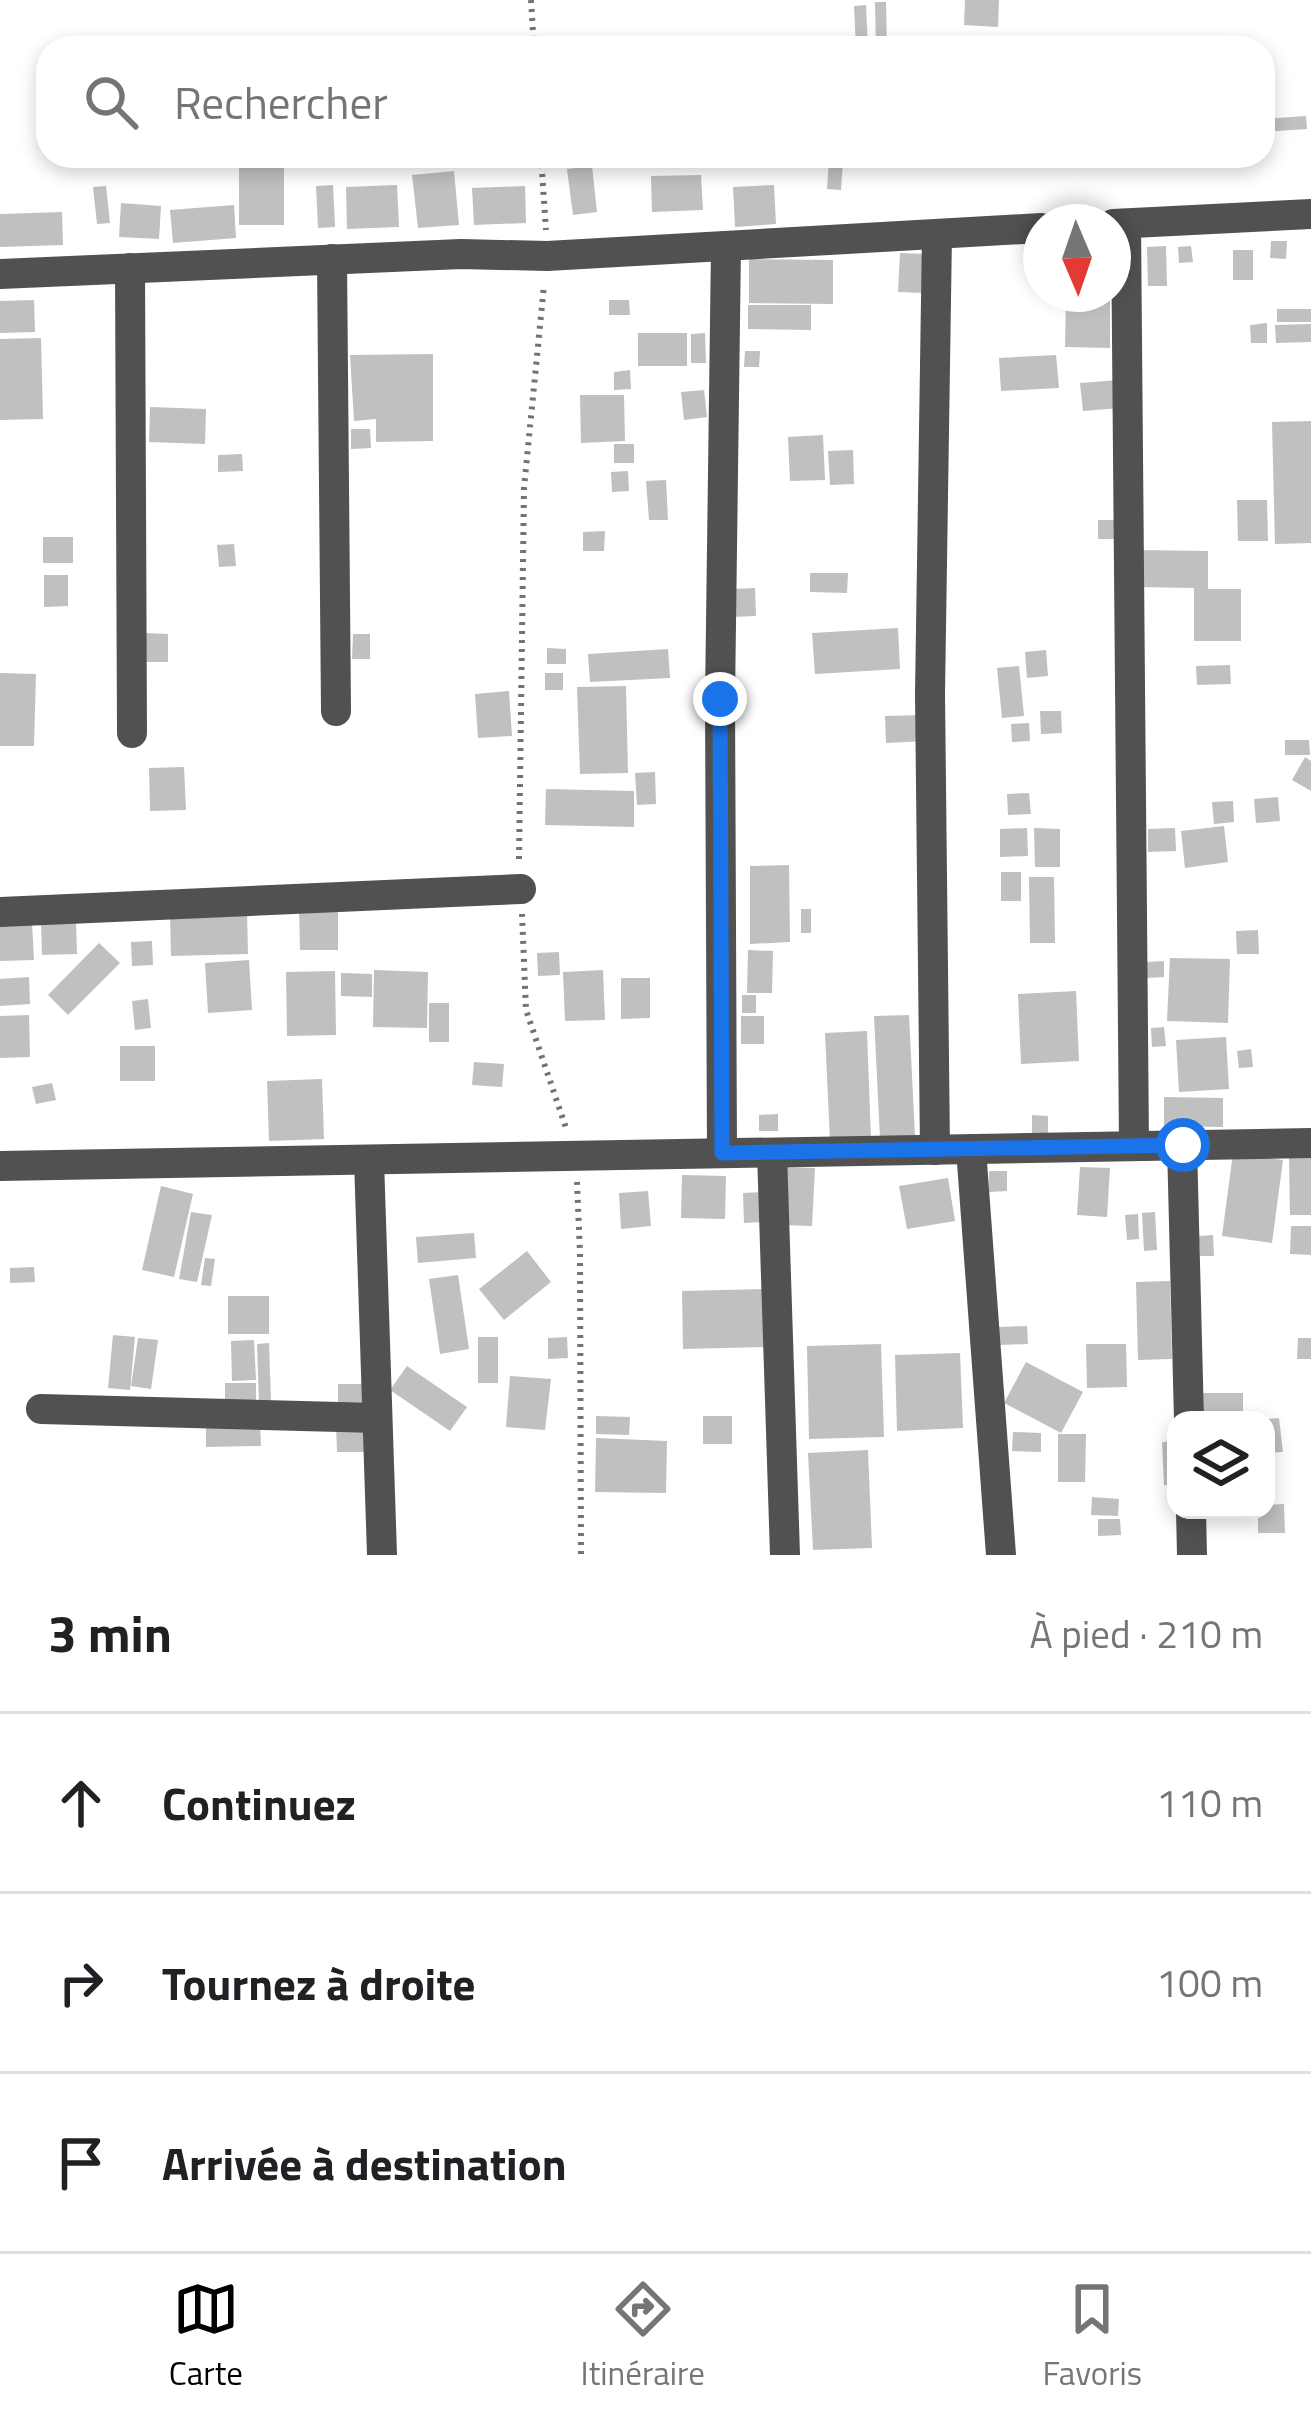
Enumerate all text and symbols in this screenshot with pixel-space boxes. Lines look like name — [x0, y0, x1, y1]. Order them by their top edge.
search box — [36, 36, 1275, 168]
text: Rechercher — [174, 68, 388, 136]
icon: search — [78, 69, 144, 135]
north arrow — [1023, 204, 1131, 312]
route end — [693, 672, 747, 726]
route start — [1156, 1118, 1210, 1172]
map controls — [1167, 1411, 1275, 1519]
button: layers — [1167, 1411, 1275, 1519]
text: 3 min — [48, 1594, 172, 1672]
text: À pied · 210 m — [1029, 1604, 1263, 1663]
text: Continuez — [162, 1769, 356, 1837]
icon: ahead — [48, 1770, 114, 1836]
text: 110 m — [1156, 1773, 1263, 1832]
text: Tournez à droite — [162, 1949, 476, 2017]
icon: right — [48, 1950, 114, 2016]
text: 100 m — [1156, 1953, 1263, 2012]
text: Arrivée à destination — [162, 2129, 567, 2197]
icon: arrive — [48, 2130, 114, 2196]
tab: Carte — [169, 2276, 243, 2398]
tab: Itinéraire — [581, 2276, 705, 2398]
tab: Favoris — [1043, 2276, 1142, 2398]

